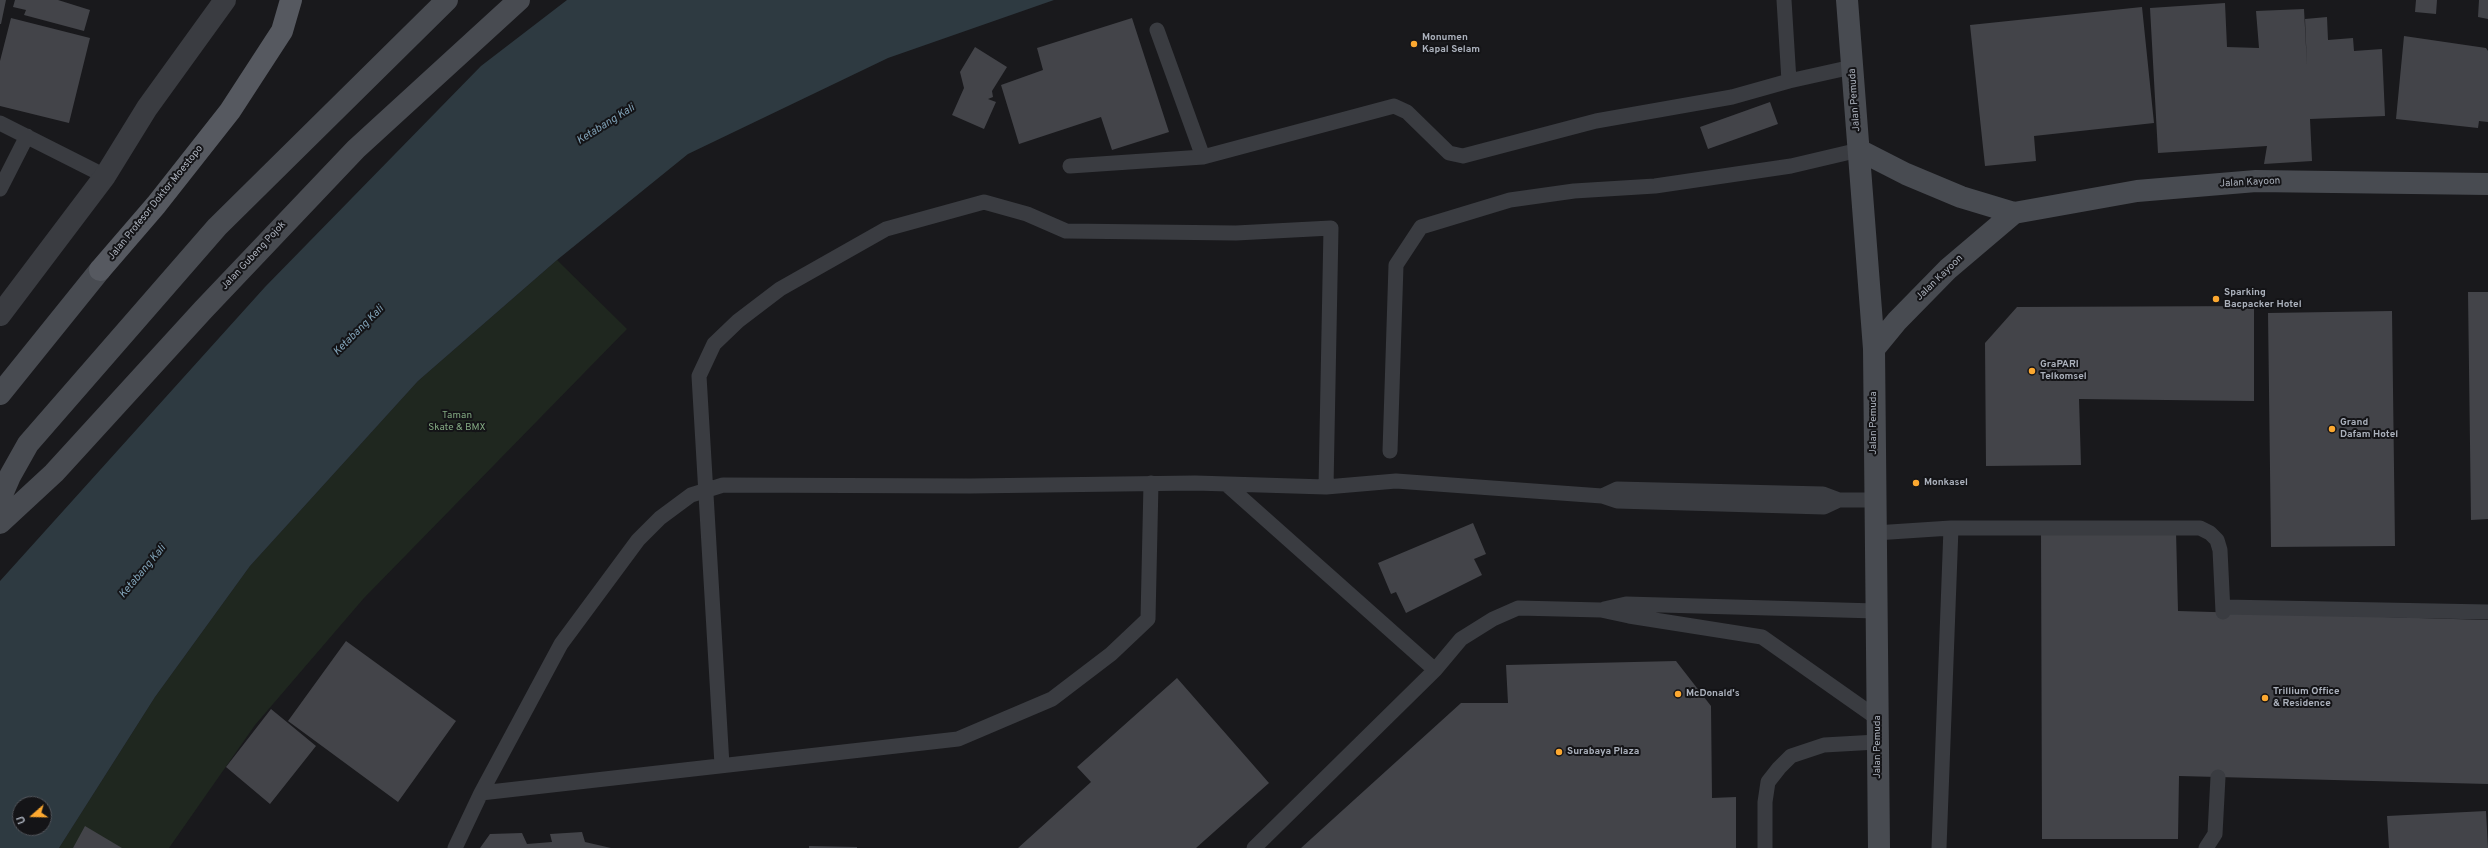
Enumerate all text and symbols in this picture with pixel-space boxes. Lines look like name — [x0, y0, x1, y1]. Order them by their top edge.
place label: Monumen Kapal Selam — [1422, 32, 1480, 56]
marker: Monumen Kapal Selam — [1409, 39, 1419, 49]
street label: Jalan Pemuda — [1847, 68, 1863, 132]
water label: Ketabang Kali — [575, 102, 637, 148]
street label: Jalan Profesor Doktor Moestopo — [106, 143, 206, 263]
street label: Jalan Kayoon — [2219, 175, 2281, 191]
street label: Jalan Gubeng Pojok — [219, 219, 289, 293]
street label: Jalan Kayoon — [1914, 253, 1966, 303]
place label: Sparking Bacpacker Hotel — [2224, 287, 2302, 310]
marker: Sparking Bacpacker Hotel — [2211, 294, 2221, 304]
water label: Ketabang Kali — [331, 303, 387, 359]
place label: GraPARI Telkomsel — [2040, 359, 2087, 382]
marker: GraPARI Telkomsel — [2027, 366, 2037, 376]
street label: Jalan Pemuda — [1868, 391, 1880, 455]
park label: Taman Skate & BMX — [428, 410, 486, 434]
place label: Grand Dafam Hotel — [2340, 417, 2398, 440]
marker: Grand Dafam Hotel — [2327, 424, 2337, 434]
place label: Monkasel — [1924, 477, 1968, 489]
marker: Monkasel — [1911, 478, 1921, 488]
water label: Ketabang Kali — [117, 543, 169, 601]
place label: Trillium Office & Residence — [2273, 686, 2340, 710]
place label: McDonald's — [1686, 688, 1740, 700]
marker: McDonald's — [1673, 689, 1683, 699]
marker: Trillium Office & Residence — [2260, 693, 2270, 703]
street label: Jalan Pemuda — [1872, 715, 1884, 779]
place label: Surabaya Plaza — [1567, 746, 1639, 758]
marker: Surabaya Plaza — [1554, 747, 1564, 757]
north arrow — [12, 796, 52, 836]
text: U — [14, 814, 30, 826]

